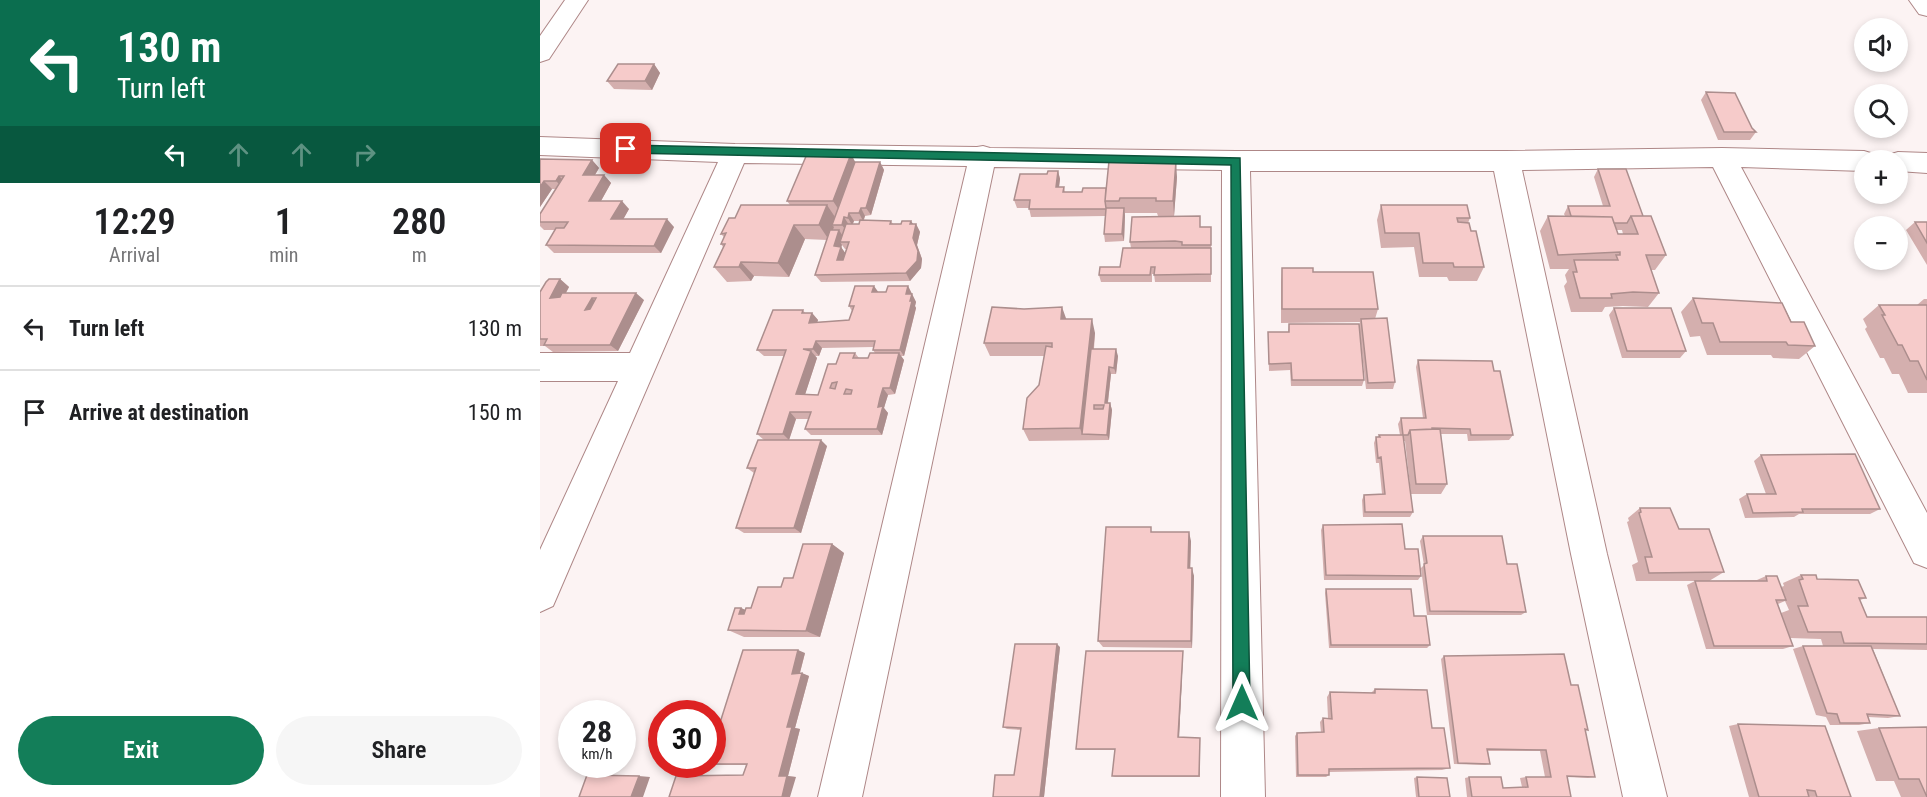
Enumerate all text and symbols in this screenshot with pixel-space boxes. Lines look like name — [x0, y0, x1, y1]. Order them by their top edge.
map controls — [1854, 18, 1908, 270]
button: sound — [1854, 18, 1908, 72]
text: 130 m — [117, 23, 222, 72]
icon: left — [18, 24, 96, 102]
text: Turn left — [117, 73, 206, 105]
button: search — [1854, 84, 1908, 138]
pin — [600, 123, 651, 174]
icon: arrive — [609, 132, 642, 165]
icon: left — [159, 138, 192, 171]
icon: ahead — [222, 138, 255, 171]
icon: ahead — [285, 138, 318, 171]
icon: right — [348, 138, 381, 171]
button: + — [1854, 150, 1908, 204]
text: 12:29 — [94, 201, 176, 243]
text: 1 — [275, 201, 293, 243]
text: 280 — [392, 201, 446, 243]
button: − — [1854, 216, 1908, 270]
text: Arrival — [109, 243, 160, 267]
text: min — [269, 243, 298, 267]
text: m — [412, 243, 427, 267]
icon: left — [18, 312, 51, 345]
text: Turn left — [69, 316, 144, 341]
text: 130 m — [468, 316, 522, 341]
icon: arrive — [18, 396, 51, 429]
text: Arrive at destination — [69, 400, 249, 425]
text: 150 m — [468, 400, 522, 425]
position arrow — [1210, 671, 1274, 735]
speed limit sign: 30 — [648, 700, 726, 778]
text: 28 — [582, 714, 612, 749]
button: Exit — [18, 716, 264, 785]
button: Share — [276, 716, 522, 785]
text: km/h — [582, 745, 612, 763]

